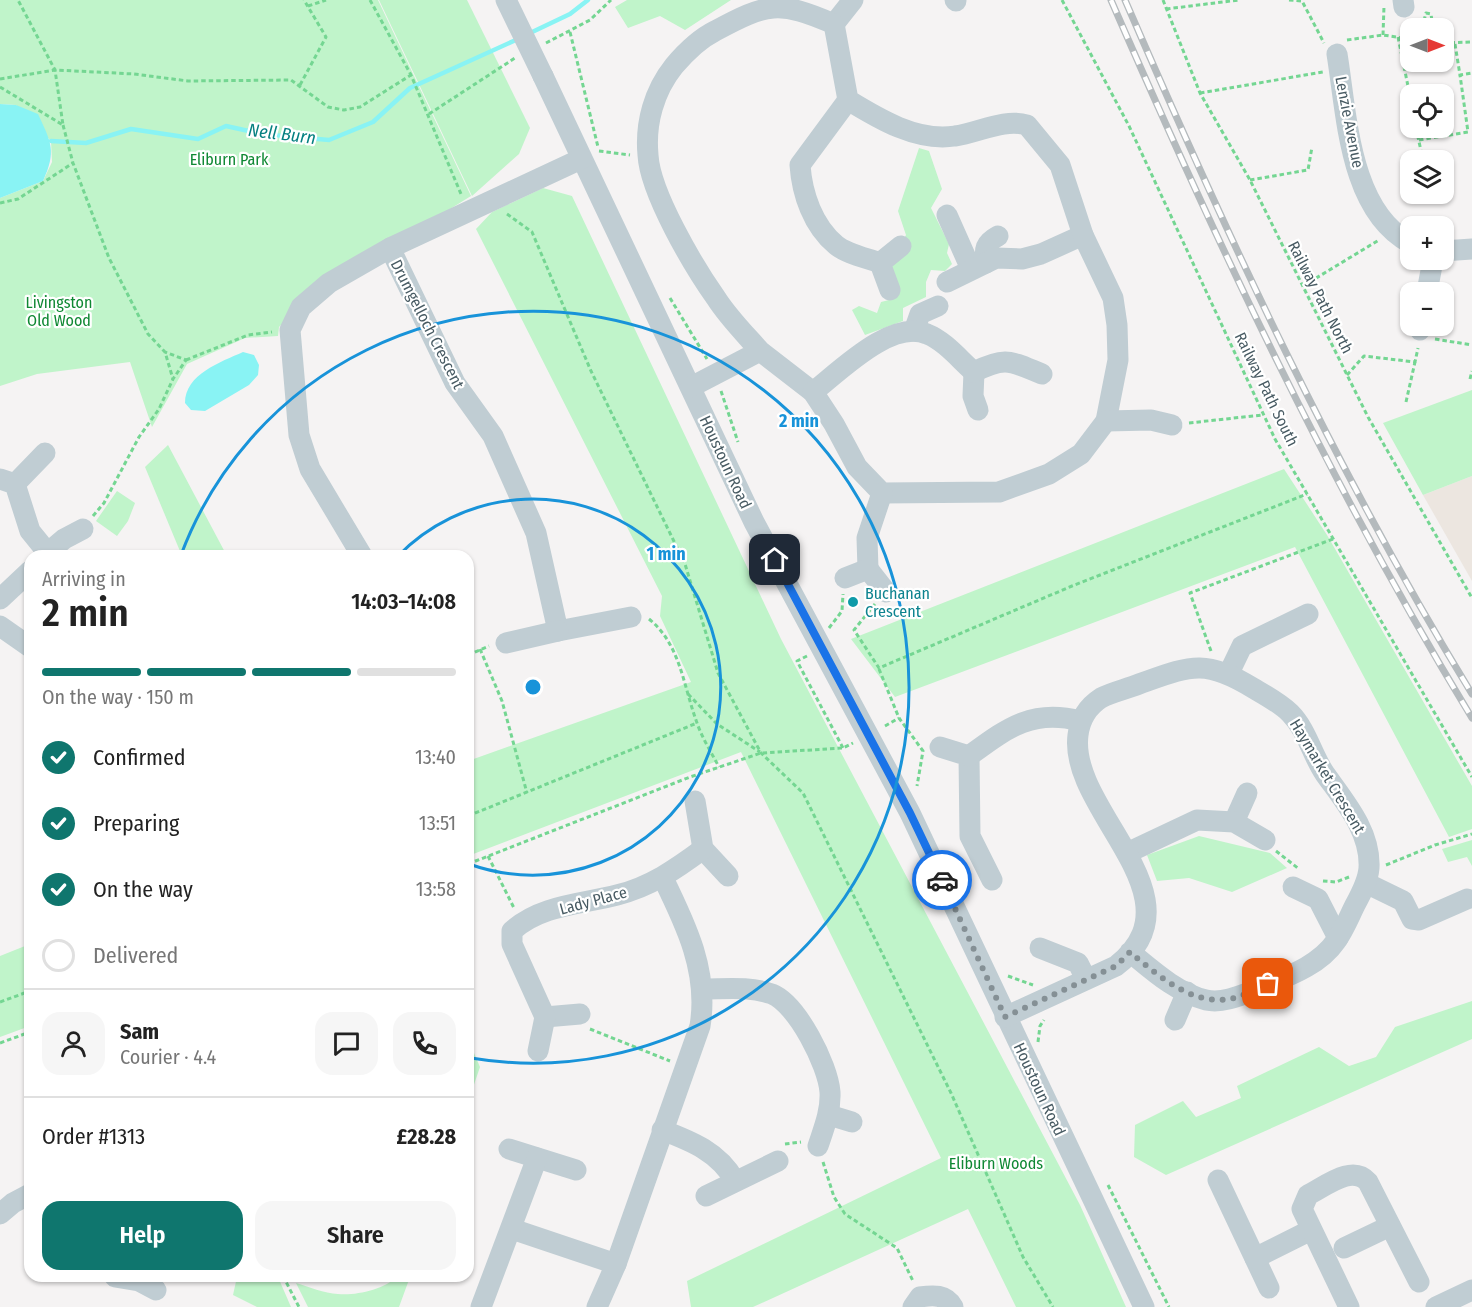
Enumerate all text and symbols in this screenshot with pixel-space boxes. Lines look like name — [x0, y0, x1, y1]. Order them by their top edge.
north arrow — [1400, 18, 1454, 72]
map controls — [1400, 18, 1454, 336]
street label: Lenzie Avenue — [1331, 75, 1368, 170]
button: locate — [1400, 84, 1454, 138]
water label: Nell Burn — [247, 119, 317, 149]
park label: Eliburn Park — [190, 150, 269, 169]
button: layers — [1400, 150, 1454, 204]
button: + — [1400, 216, 1454, 270]
street label: Railway Path North — [1284, 238, 1357, 357]
street label: Drumgelloch Crescent — [387, 256, 469, 393]
button: − — [1400, 282, 1454, 336]
park label: Livingston Old Wood — [26, 293, 92, 330]
street label: Railway Path South — [1231, 329, 1302, 449]
text: 2 min — [778, 410, 819, 432]
street label: Houstoun Road — [696, 413, 755, 512]
pin — [749, 534, 800, 585]
text: 1 min — [646, 543, 686, 565]
icon: home — [758, 543, 791, 576]
text: Arriving in — [42, 567, 126, 591]
place label: Buchanan Crescent — [865, 584, 930, 621]
text: 14:03–14:08 — [351, 588, 456, 615]
text: 2 min — [42, 590, 129, 636]
marker: Buchanan Crescent — [846, 595, 860, 609]
centre of rings — [523, 677, 543, 697]
text: On the way · 150 m — [42, 685, 194, 709]
street label: Haymarket Crescent — [1286, 716, 1370, 838]
icon: check — [42, 741, 75, 774]
text: Confirmed — [93, 744, 186, 771]
text: 13:40 — [415, 745, 456, 769]
icon: check — [42, 807, 75, 840]
text: Preparing — [93, 810, 179, 837]
text: 13:51 — [419, 811, 456, 835]
courier — [912, 850, 972, 910]
icon: car — [926, 864, 959, 897]
icon: check — [42, 873, 75, 906]
text: On the way — [93, 876, 193, 903]
text: 13:58 — [416, 877, 456, 901]
street label: Lady Place — [557, 882, 629, 919]
text: Delivered — [93, 942, 178, 969]
pin — [1242, 958, 1293, 1009]
icon: bag — [1251, 967, 1284, 1000]
button: person — [42, 1012, 105, 1075]
button: chat — [315, 1012, 378, 1075]
button: phone — [393, 1012, 456, 1075]
text: Sam — [120, 1018, 159, 1045]
street label: Houstoun Road — [1010, 1040, 1069, 1139]
text: Courier · 4.4 — [120, 1045, 216, 1069]
text: Order #1313 — [42, 1123, 145, 1150]
text: £28.28 — [397, 1123, 456, 1150]
park label: Eliburn Woods — [949, 1154, 1043, 1173]
button: Help — [42, 1201, 243, 1270]
button: Share — [255, 1201, 456, 1270]

